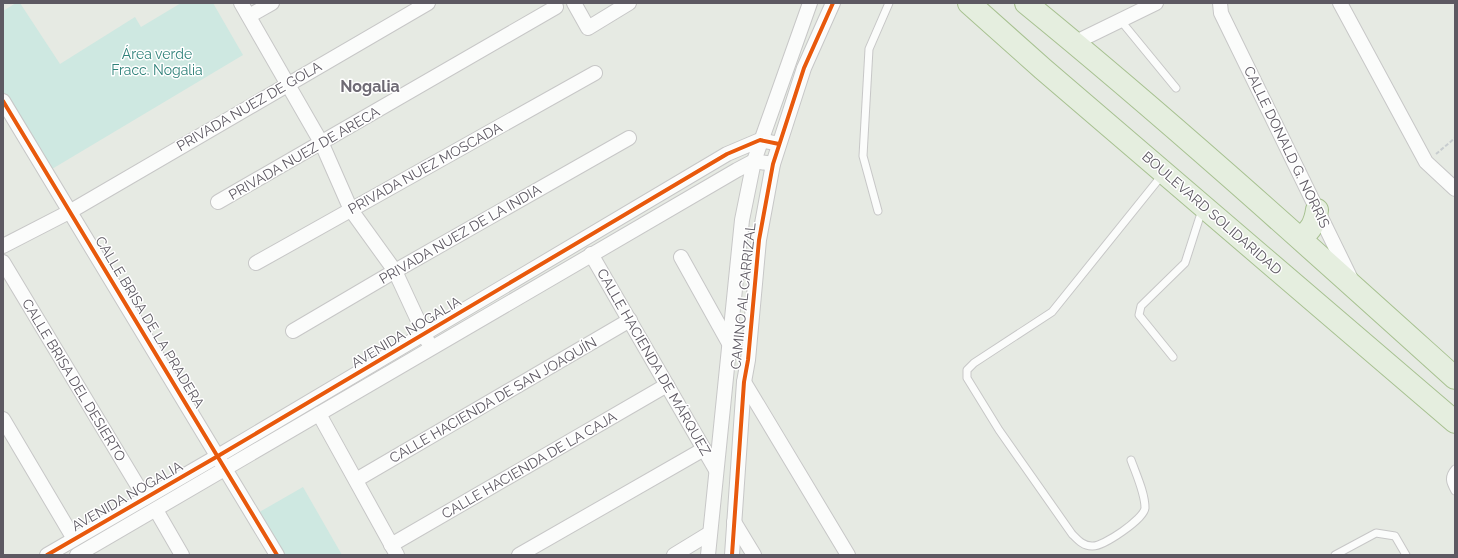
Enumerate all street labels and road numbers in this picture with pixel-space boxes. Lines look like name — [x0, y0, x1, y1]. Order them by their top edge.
street label: PRIVADA NUEZ DE GOLA — [174, 58, 325, 154]
street label: CALLE DONALD G. NORRIS — [1241, 64, 1333, 231]
street label: PRIVADA NUEZ DE ARECA — [226, 103, 383, 203]
street label: PRIVADA NUEZ MOSCADA — [345, 119, 505, 217]
street label: BOULEVARD SOLIDARIDAD — [1139, 148, 1285, 278]
street label: PRIVADA NUEZ DE LA INDIA — [376, 181, 544, 287]
street label: CAMINO AL CARRIZAL — [727, 222, 759, 370]
street label: CALLE BRISA DE LA PRADERA — [92, 233, 208, 411]
street label: CALLE HACIENDA DE MÁRQUEZ — [594, 265, 715, 458]
street label: AVENIDA NOGALIA — [348, 293, 464, 371]
street label: CALLE BRISA DEL DESIERTO — [19, 296, 129, 464]
street label: CALLE HACIENDA DE SAN JOAQUÍN — [386, 333, 599, 466]
street label: CALLE HACIENDA DE LA CAJA — [439, 408, 620, 522]
street label: AVENIDA NOGALIA — [69, 458, 186, 534]

